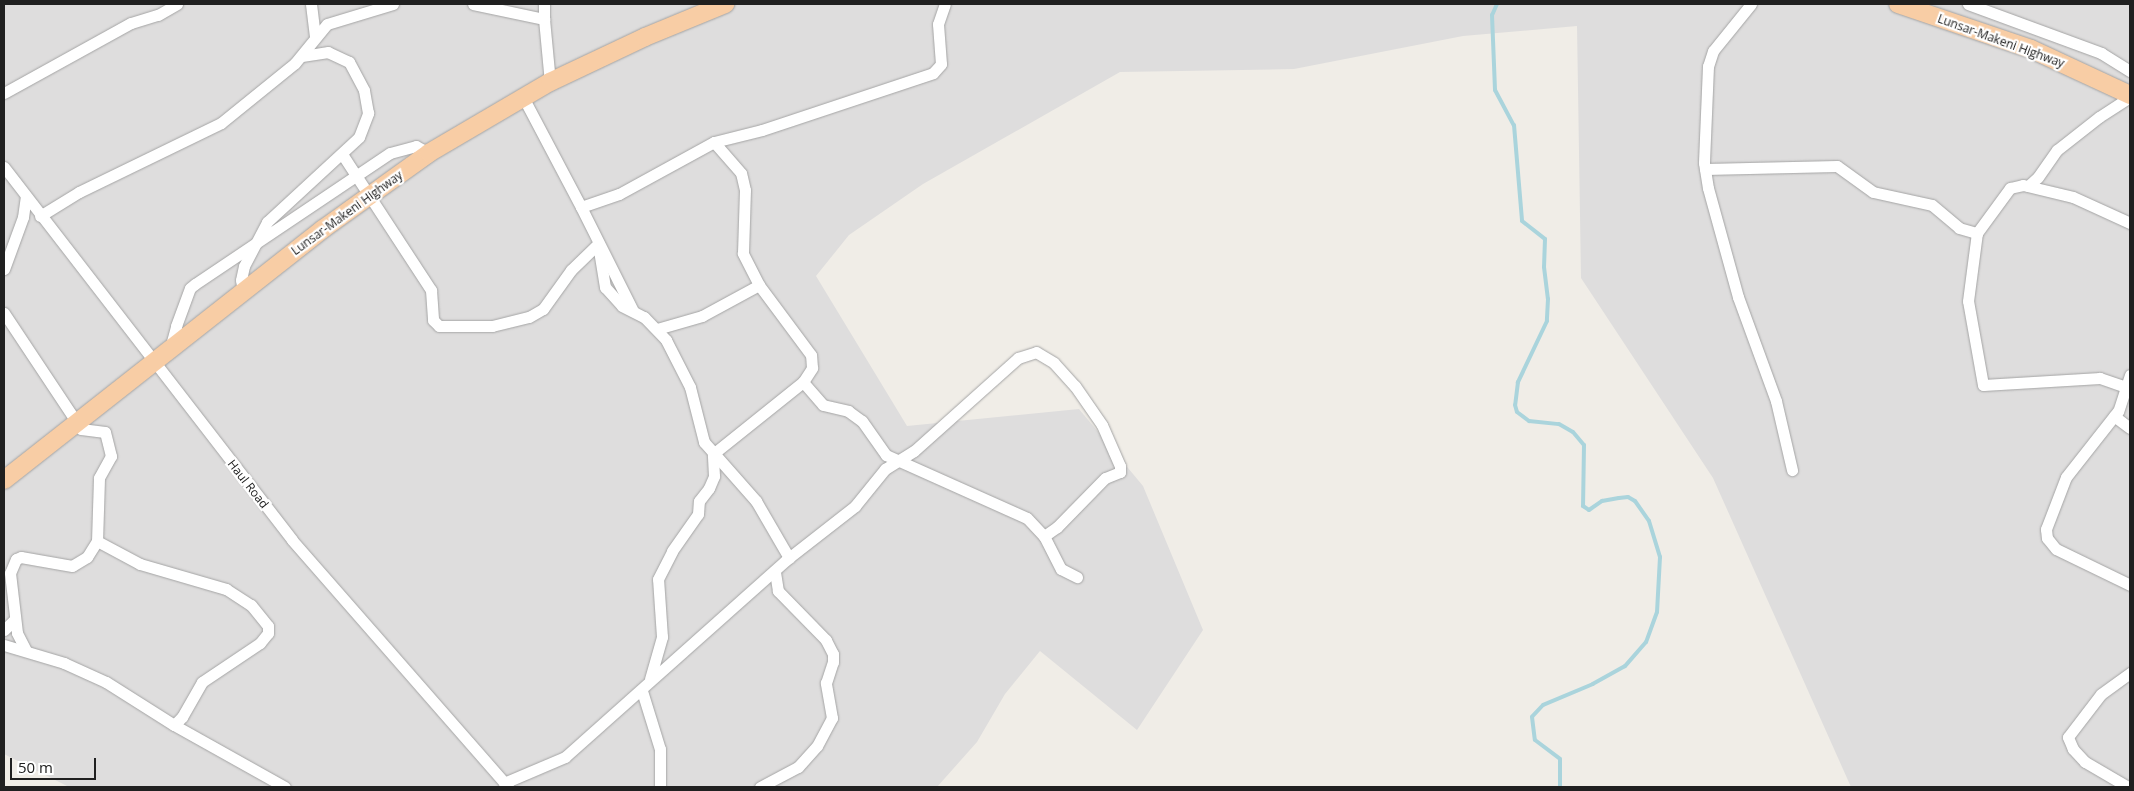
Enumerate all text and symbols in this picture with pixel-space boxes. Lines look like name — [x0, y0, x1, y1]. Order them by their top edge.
street label: Lunsar-Makeni Highway — [1936, 11, 2066, 71]
street label: Lunsar-Makeni Highway — [289, 168, 405, 258]
street label: Haul Road — [225, 457, 271, 511]
scale bar — [12, 748, 99, 780]
text: 50 m — [18, 757, 53, 777]

